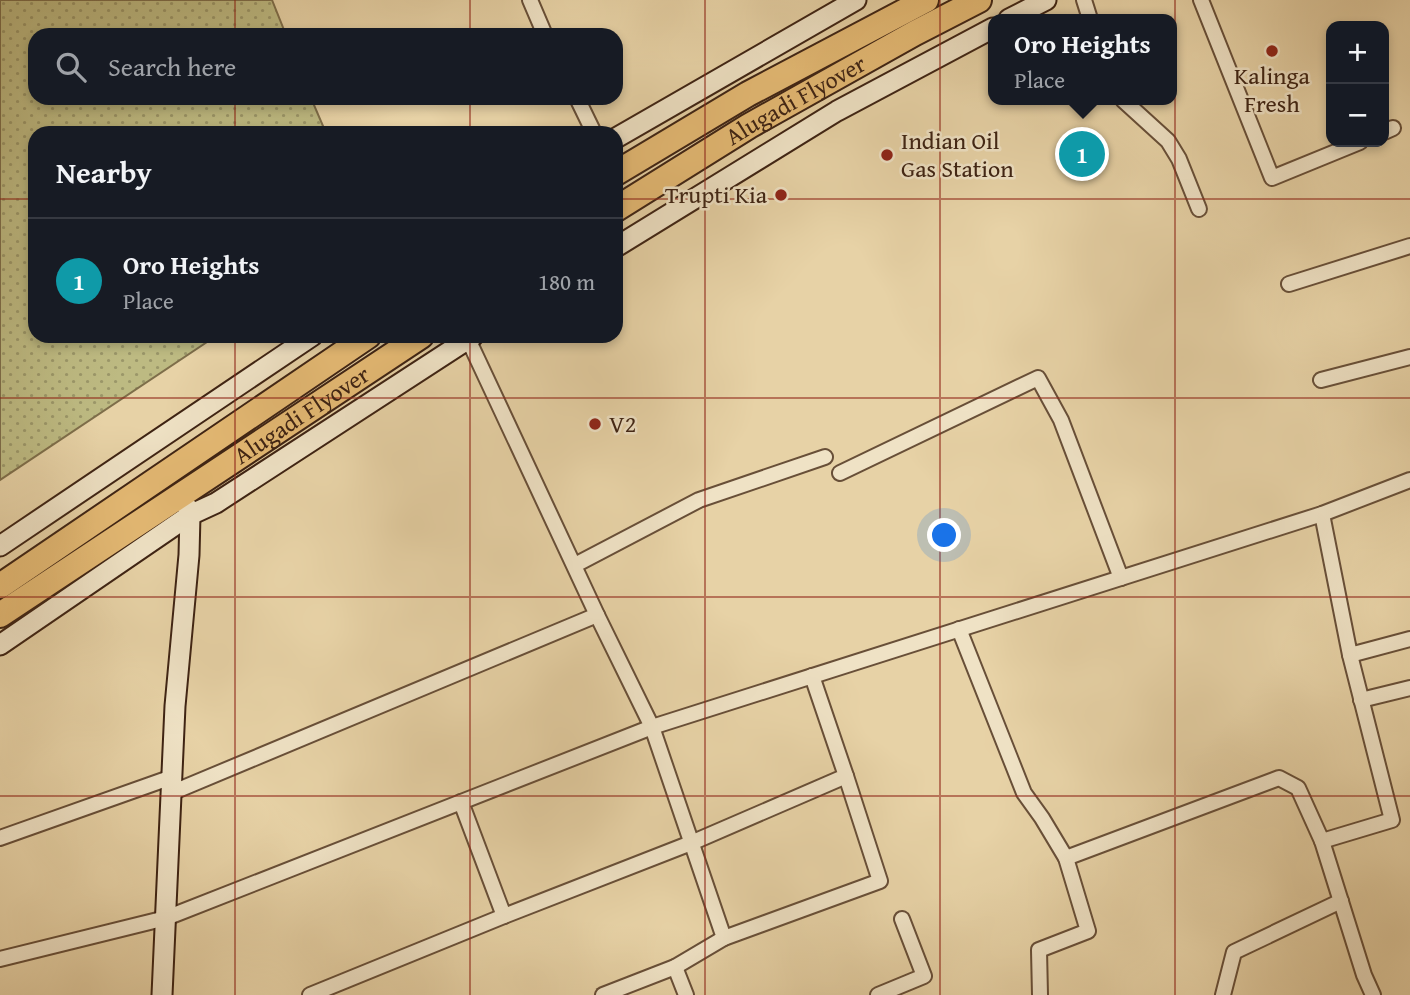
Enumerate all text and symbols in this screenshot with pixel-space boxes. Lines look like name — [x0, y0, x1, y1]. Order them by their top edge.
popup — [988, 14, 1177, 105]
map controls — [1326, 21, 1389, 147]
button: + — [1326, 21, 1389, 84]
text: Oro Heights — [1014, 24, 1151, 63]
search box — [28, 28, 623, 105]
marker: Kalinga Fresh — [1264, 43, 1280, 59]
street label: Alugadi Flyover — [718, 46, 872, 154]
text: Search here — [108, 47, 236, 86]
icon: search — [52, 48, 90, 86]
place label: Kalinga Fresh — [1234, 58, 1311, 121]
text: Place — [1014, 63, 1065, 96]
button: − — [1326, 84, 1389, 147]
place label: Indian Oil Gas Station — [901, 123, 1014, 186]
pin: 1 — [1059, 128, 1105, 180]
marker: Indian Oil Gas Station — [879, 147, 895, 163]
text: Nearby — [56, 150, 152, 194]
place label: Trupti Kia — [665, 177, 768, 212]
marker: Trupti Kia — [773, 187, 789, 203]
text: Oro Heights — [123, 245, 259, 284]
text: 1 — [73, 265, 85, 298]
text: 180 m — [538, 265, 595, 298]
text: Place — [123, 284, 174, 317]
street label: Alugadi Flyover — [226, 357, 377, 472]
place label: V2 — [609, 406, 636, 441]
marker: V2 — [587, 416, 603, 432]
your location — [927, 518, 961, 552]

